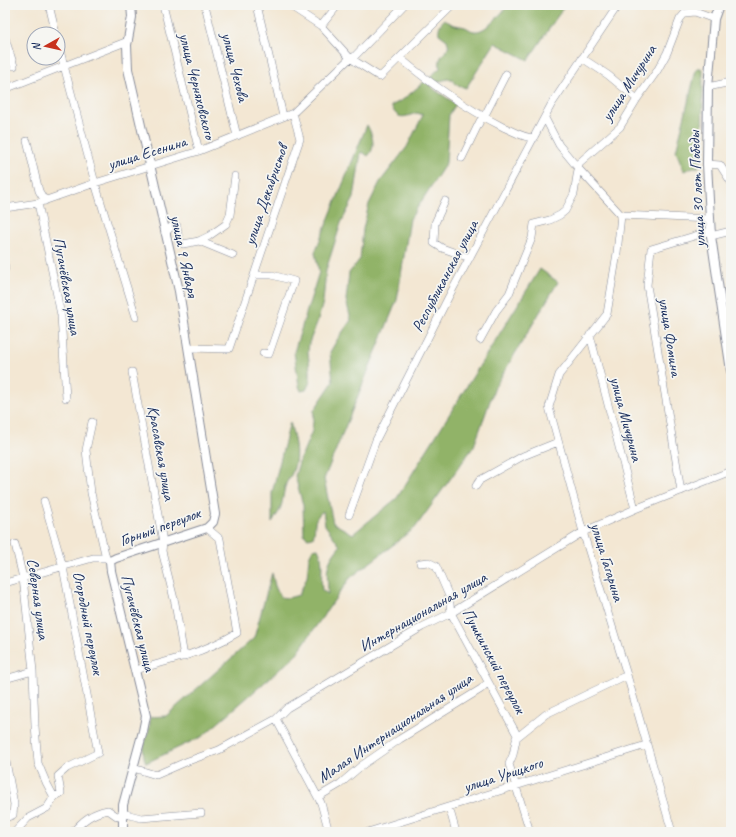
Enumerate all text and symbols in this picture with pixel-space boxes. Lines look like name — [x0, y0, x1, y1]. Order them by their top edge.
north arrow — [26, 26, 66, 66]
street label: улица Чехова — [216, 29, 254, 105]
street label: улица Черняховского — [174, 30, 220, 143]
street label: улица Мичурина — [596, 40, 662, 126]
text: N — [28, 41, 44, 52]
street label: улица 30 лет Победы — [684, 129, 710, 249]
street label: улица Есенина — [104, 131, 190, 175]
street label: улица Декабристов — [239, 139, 294, 249]
street label: улица 9 Января — [165, 212, 203, 300]
street label: Республиканская улица — [407, 215, 484, 335]
street label: Пугачёвская улица — [49, 236, 86, 338]
street label: улица Фомина — [654, 295, 686, 379]
street label: улица Мичурина — [605, 373, 647, 465]
street label: Красавская улица — [143, 404, 179, 503]
street label: Горный переулок — [117, 502, 205, 551]
street label: улица Гагарина — [585, 519, 629, 605]
street label: Северная улица — [22, 557, 54, 642]
street label: Интернациональная улица — [356, 567, 491, 657]
street label: Огородный переулок — [68, 570, 108, 678]
street label: Пугачёвская улица — [116, 573, 160, 675]
street label: Пушкинский переулок — [458, 605, 531, 719]
street label: Малая Интернациональная улица — [314, 668, 477, 787]
street label: улица Урицкого — [460, 752, 546, 798]

